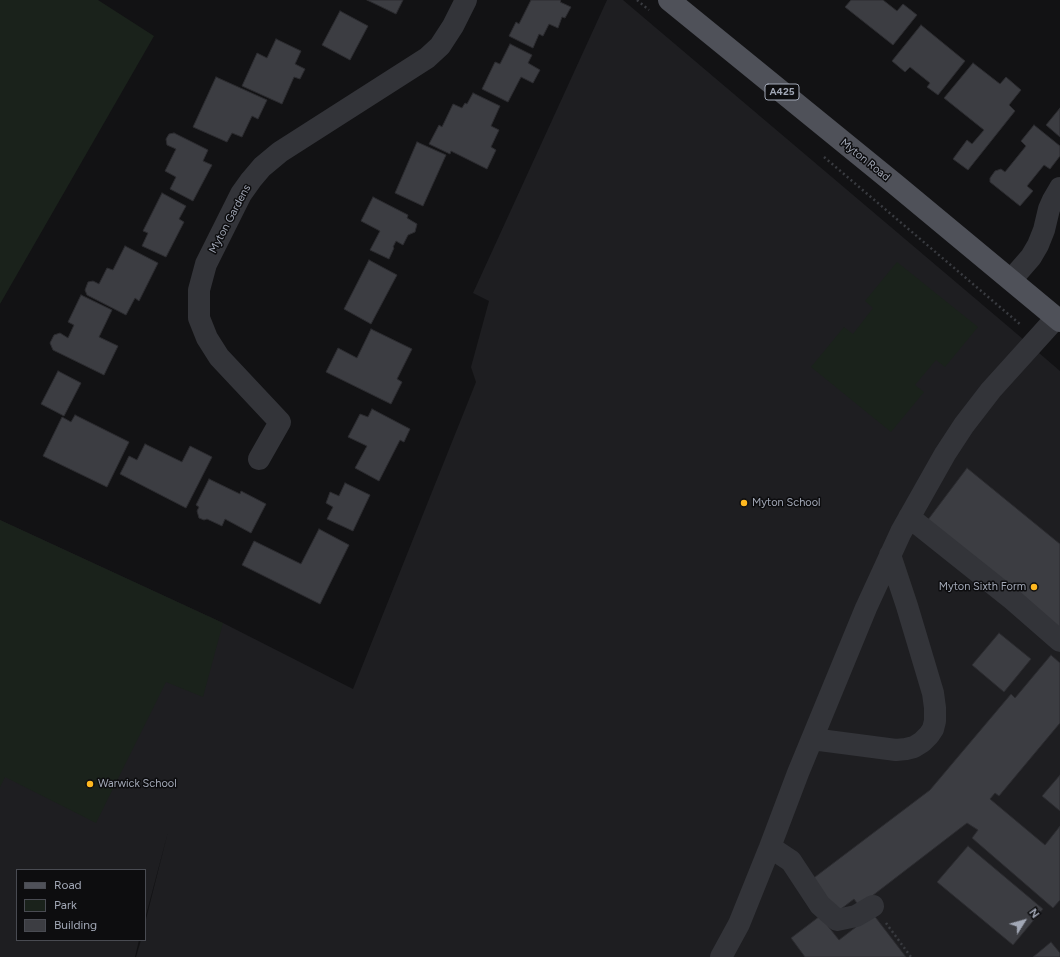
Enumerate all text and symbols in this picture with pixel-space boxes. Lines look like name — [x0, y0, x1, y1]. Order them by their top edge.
road number: A425 — [765, 84, 799, 100]
street label: Myton Road — [838, 136, 892, 184]
street label: Myton Gardens — [206, 182, 254, 256]
place label: Myton School — [752, 496, 820, 510]
marker: Myton School — [739, 498, 749, 508]
place label: Myton Sixth Form — [939, 580, 1026, 594]
marker: Myton Sixth Form — [1029, 582, 1039, 592]
place label: Warwick School — [98, 777, 177, 791]
marker: Warwick School — [85, 779, 95, 789]
legend — [16, 869, 146, 941]
text: Road — [54, 878, 82, 892]
text: Park — [54, 898, 77, 912]
north arrow — [1004, 901, 1044, 941]
text: N — [1026, 906, 1042, 921]
text: Building — [54, 918, 97, 932]

